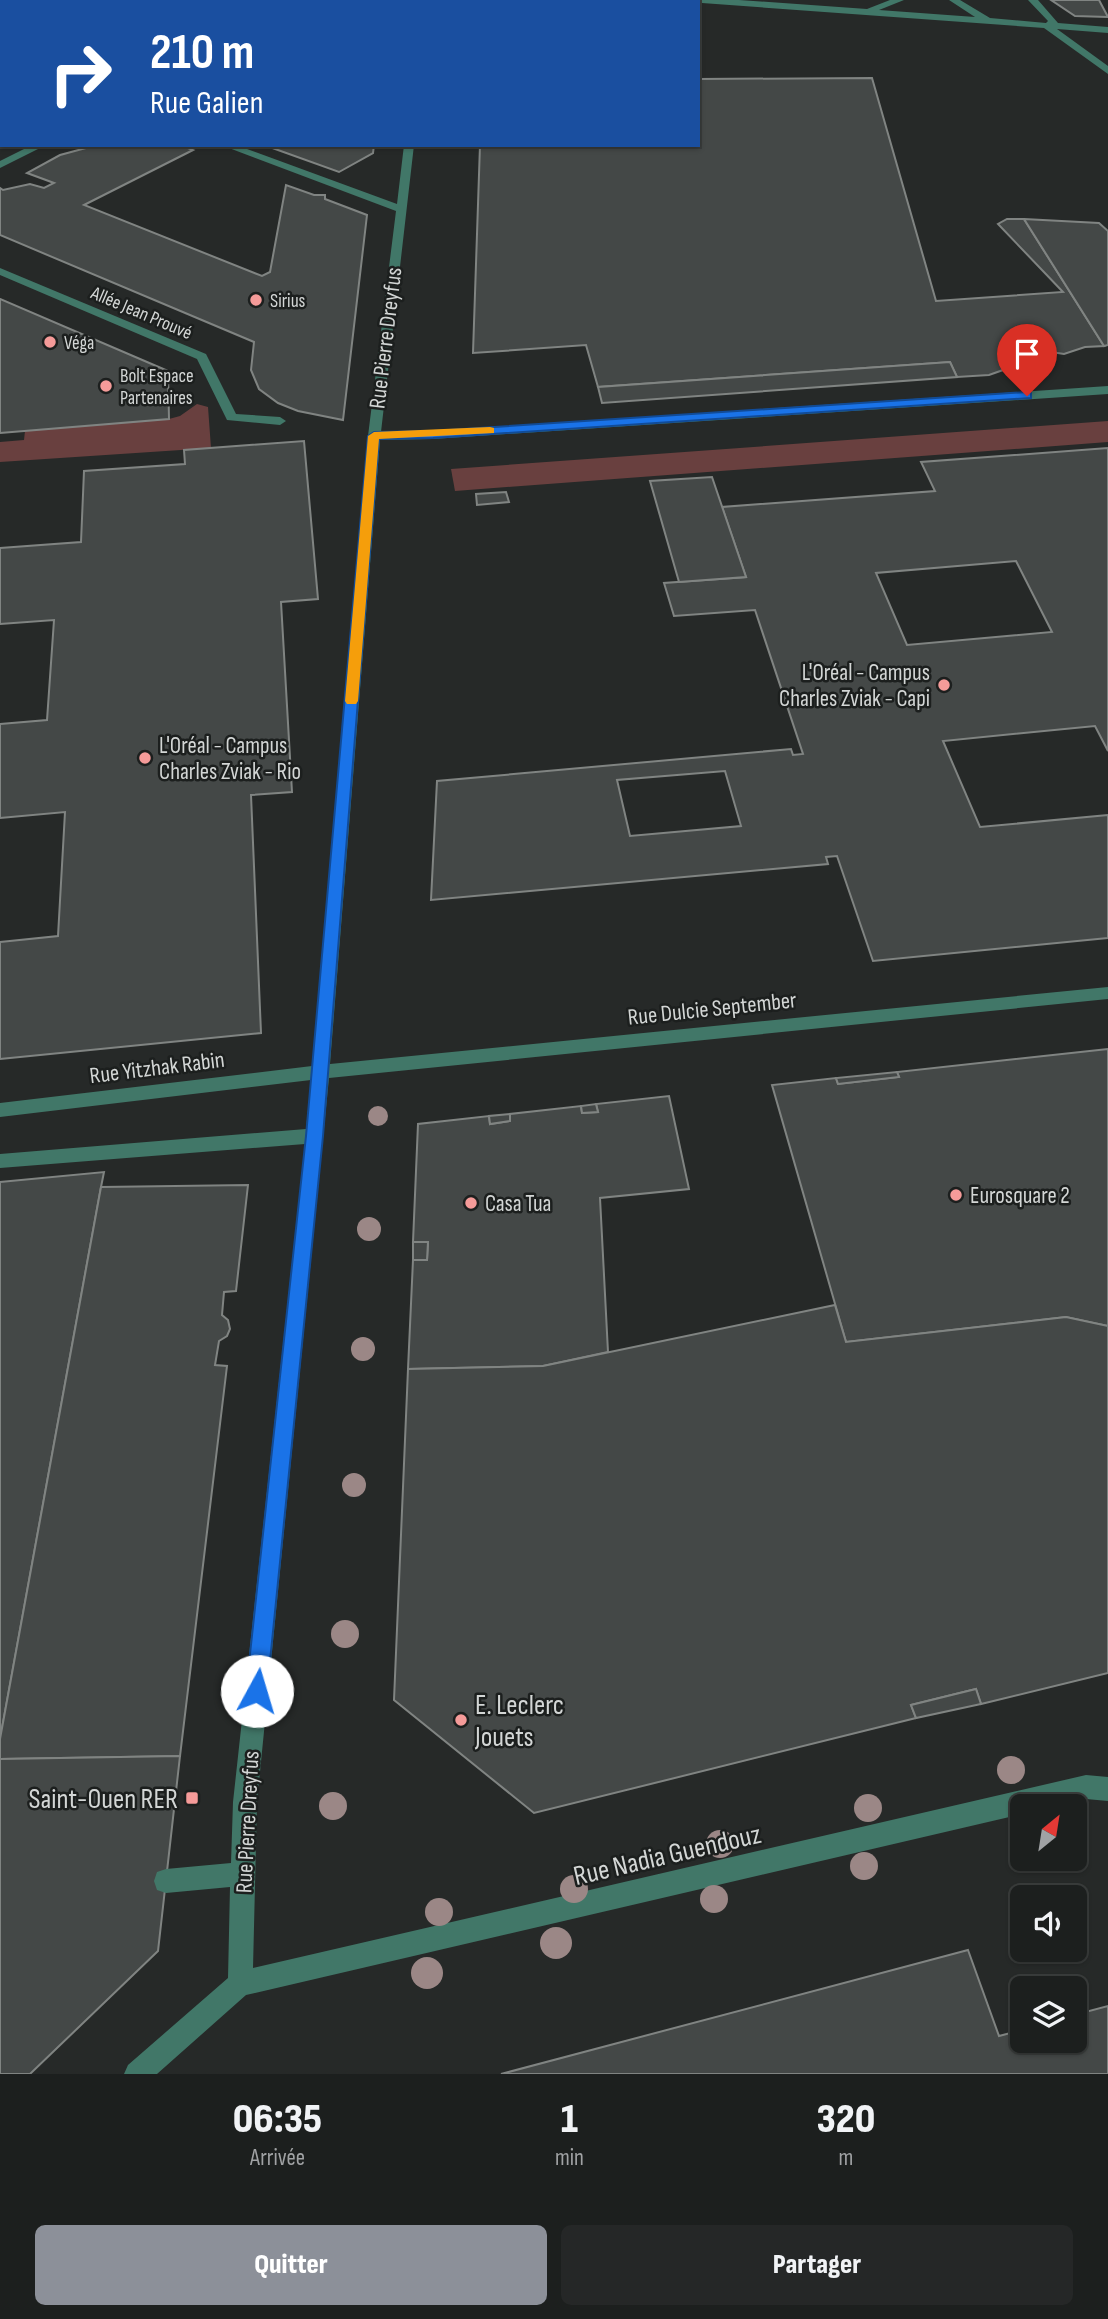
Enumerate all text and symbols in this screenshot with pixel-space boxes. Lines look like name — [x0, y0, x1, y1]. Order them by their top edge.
text: 210 m — [150, 24, 254, 83]
icon: right — [35, 28, 126, 119]
text: Rue Galien — [150, 84, 263, 123]
street label: Rue Pierre Dreyfus — [363, 266, 409, 410]
street label: Allée Jean Prouvé — [86, 281, 195, 345]
place label: Sirius — [270, 290, 306, 313]
marker: Sirius — [248, 292, 264, 308]
pin — [997, 324, 1057, 396]
place label: Véga — [64, 332, 94, 355]
marker: Véga — [42, 334, 58, 350]
icon: arrive — [1008, 335, 1046, 373]
place label: Bolt Espace Partenaires — [120, 365, 194, 410]
marker: Bolt Espace Partenaires — [98, 378, 114, 394]
place label: L'Oréal - Campus Charles Zviak - Capi — [779, 659, 930, 713]
marker: L'Oréal - Campus Charles Zviak - Capi — [936, 677, 952, 693]
place label: L'Oréal - Campus Charles Zviak - Rio — [159, 732, 301, 786]
marker: L'Oréal - Campus Charles Zviak - Rio — [137, 750, 153, 766]
street label: Rue Dulcie September — [626, 986, 798, 1032]
street label: Rue Yitzhak Rabin — [88, 1046, 226, 1090]
place label: Eurosquare 2 — [970, 1182, 1070, 1210]
marker: Eurosquare 2 — [948, 1187, 964, 1203]
place label: Casa Tua — [485, 1190, 551, 1218]
marker: Casa Tua — [463, 1195, 479, 1211]
position arrow — [220, 1654, 294, 1728]
place label: E. Leclerc Jouets — [474, 1689, 564, 1754]
marker: E. Leclerc Jouets — [453, 1712, 469, 1728]
street label: Rue Pierre Dreyfus — [230, 1750, 266, 1894]
place label: Saint-Ouen RER — [28, 1783, 178, 1816]
marker: Saint-Ouen RER — [184, 1790, 200, 1806]
north arrow — [1010, 1794, 1087, 1871]
map controls — [1010, 1794, 1087, 2053]
street label: Rue Nadia Guendouz — [570, 1818, 764, 1893]
button: sound — [1010, 1885, 1087, 1962]
button: layers — [1010, 1976, 1087, 2053]
text: 06:35 — [233, 2094, 322, 2145]
text: 1 — [561, 2094, 578, 2145]
text: 320 — [816, 2094, 875, 2145]
text: Arrivée — [250, 2144, 305, 2172]
text: min — [555, 2144, 584, 2172]
text: m — [838, 2144, 853, 2172]
button: Quitter — [35, 2225, 547, 2305]
button: Partager — [561, 2225, 1073, 2305]

